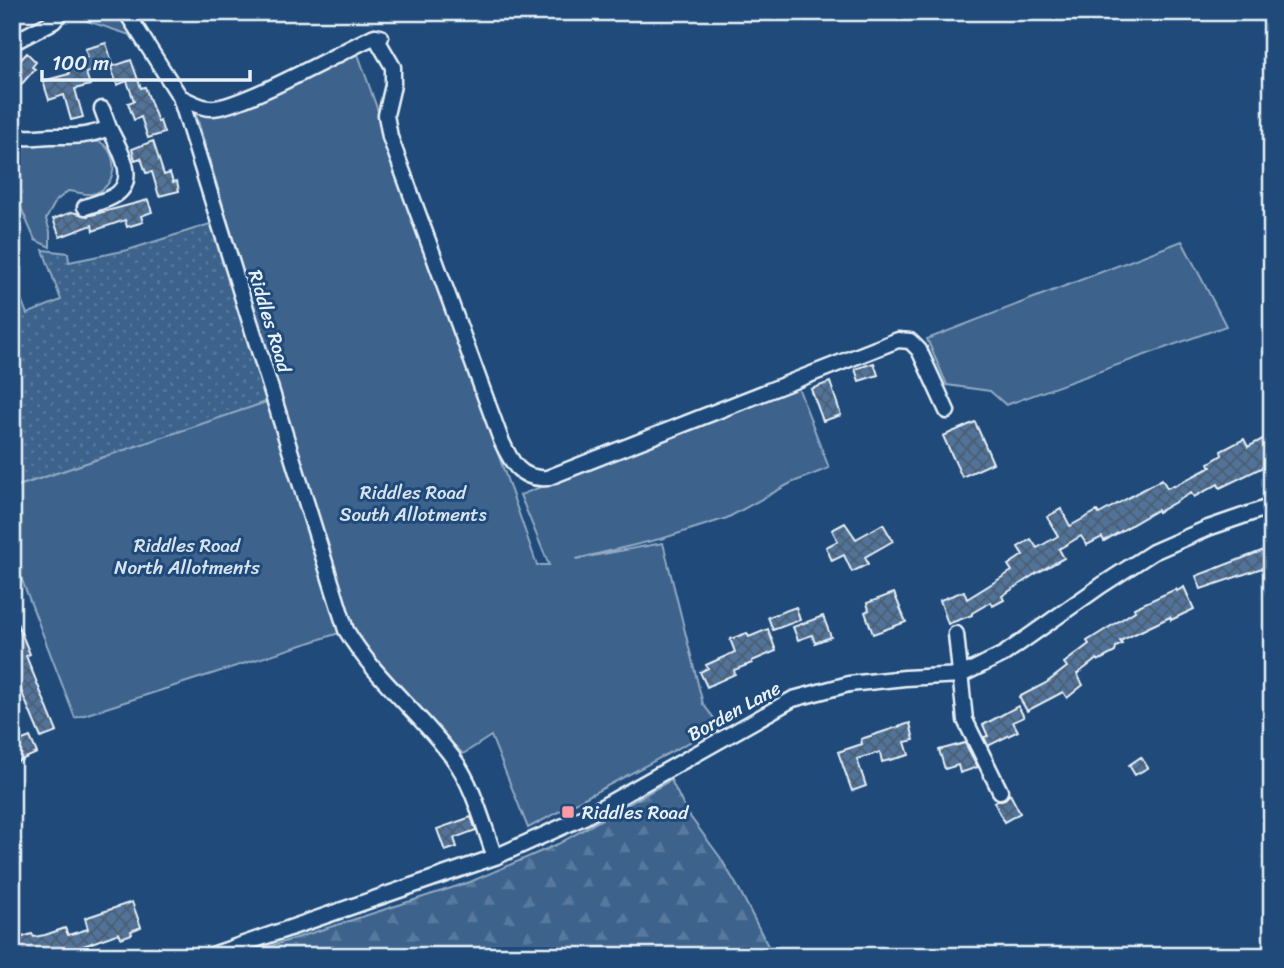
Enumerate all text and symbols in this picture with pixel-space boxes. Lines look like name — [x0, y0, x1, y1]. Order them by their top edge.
scale bar — [42, 38, 250, 82]
text: 100 m — [52, 44, 109, 82]
street label: Riddles Road — [239, 265, 302, 378]
park label: Riddles Road South Allotments — [340, 476, 487, 531]
park label: Riddles Road North Allotments — [114, 529, 260, 584]
street label: Borden Lane — [681, 672, 787, 750]
place label: Riddles Road — [582, 796, 689, 829]
marker: Riddles Road — [560, 804, 576, 820]

